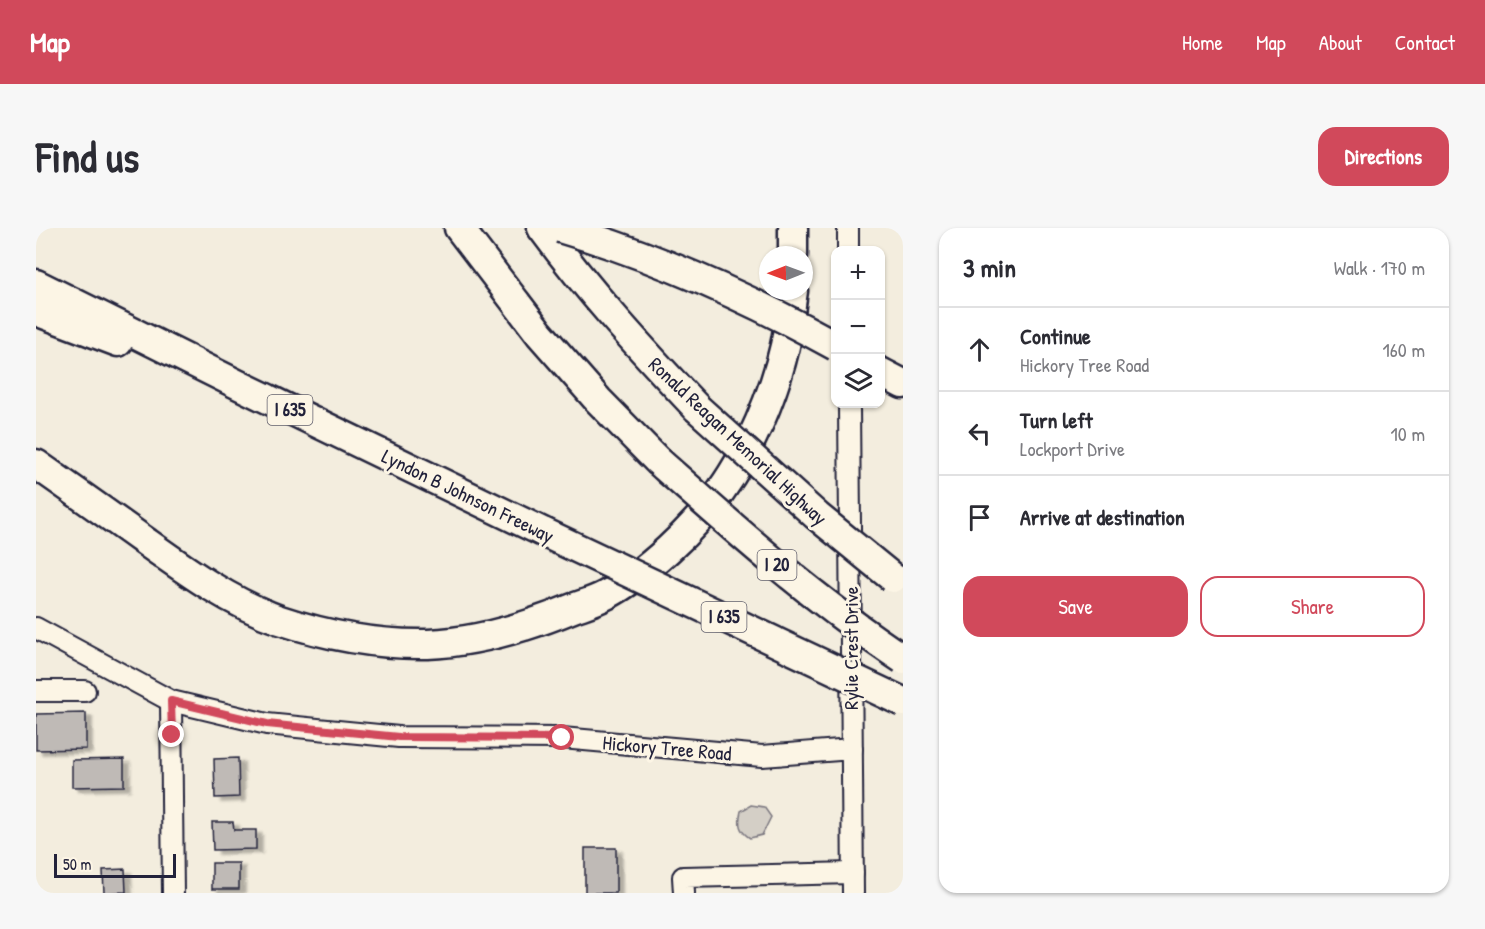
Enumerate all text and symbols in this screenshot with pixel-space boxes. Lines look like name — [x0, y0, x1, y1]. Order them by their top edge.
text: Map — [30, 23, 70, 61]
text: Home — [1182, 28, 1223, 57]
text: Map — [1256, 28, 1286, 57]
text: About — [1319, 28, 1362, 57]
text: Contact — [1395, 28, 1455, 57]
button: Directions — [1318, 127, 1449, 186]
text: Find us — [36, 128, 139, 185]
north arrow — [759, 246, 813, 300]
map controls — [831, 246, 885, 408]
button: + — [831, 246, 885, 300]
text: 3 min — [963, 250, 1016, 285]
text: Walk · 170 m — [1334, 254, 1425, 281]
button: − — [831, 300, 885, 354]
text: Continue — [1020, 321, 1091, 351]
icon: ahead — [963, 333, 996, 366]
text: 160 m — [1383, 336, 1425, 363]
street label: Ronald Reagan Memorial Highway — [643, 351, 834, 531]
text: Hickory Tree Road — [1020, 351, 1149, 378]
button: layers — [831, 354, 885, 408]
road number: I 635 — [268, 395, 312, 425]
text: Turn left — [1020, 405, 1093, 435]
icon: left — [963, 417, 996, 450]
text: 10 m — [1391, 420, 1425, 447]
text: Lockport Drive — [1020, 435, 1125, 462]
street label: Lyndon B Johnson Freeway — [378, 442, 559, 549]
icon: arrive — [963, 501, 996, 534]
text: Arrive at destination — [1020, 502, 1185, 532]
road number: I 20 — [758, 550, 796, 580]
button: Save — [963, 576, 1188, 637]
button: Share — [1200, 576, 1425, 637]
street label: Rylie Crest Drive — [837, 586, 864, 710]
road number: I 635 — [702, 602, 746, 632]
route end — [158, 721, 184, 747]
route start — [548, 724, 574, 750]
street label: Hickory Tree Road — [602, 728, 733, 767]
scale bar — [54, 851, 176, 878]
text: 50 m — [63, 853, 92, 875]

